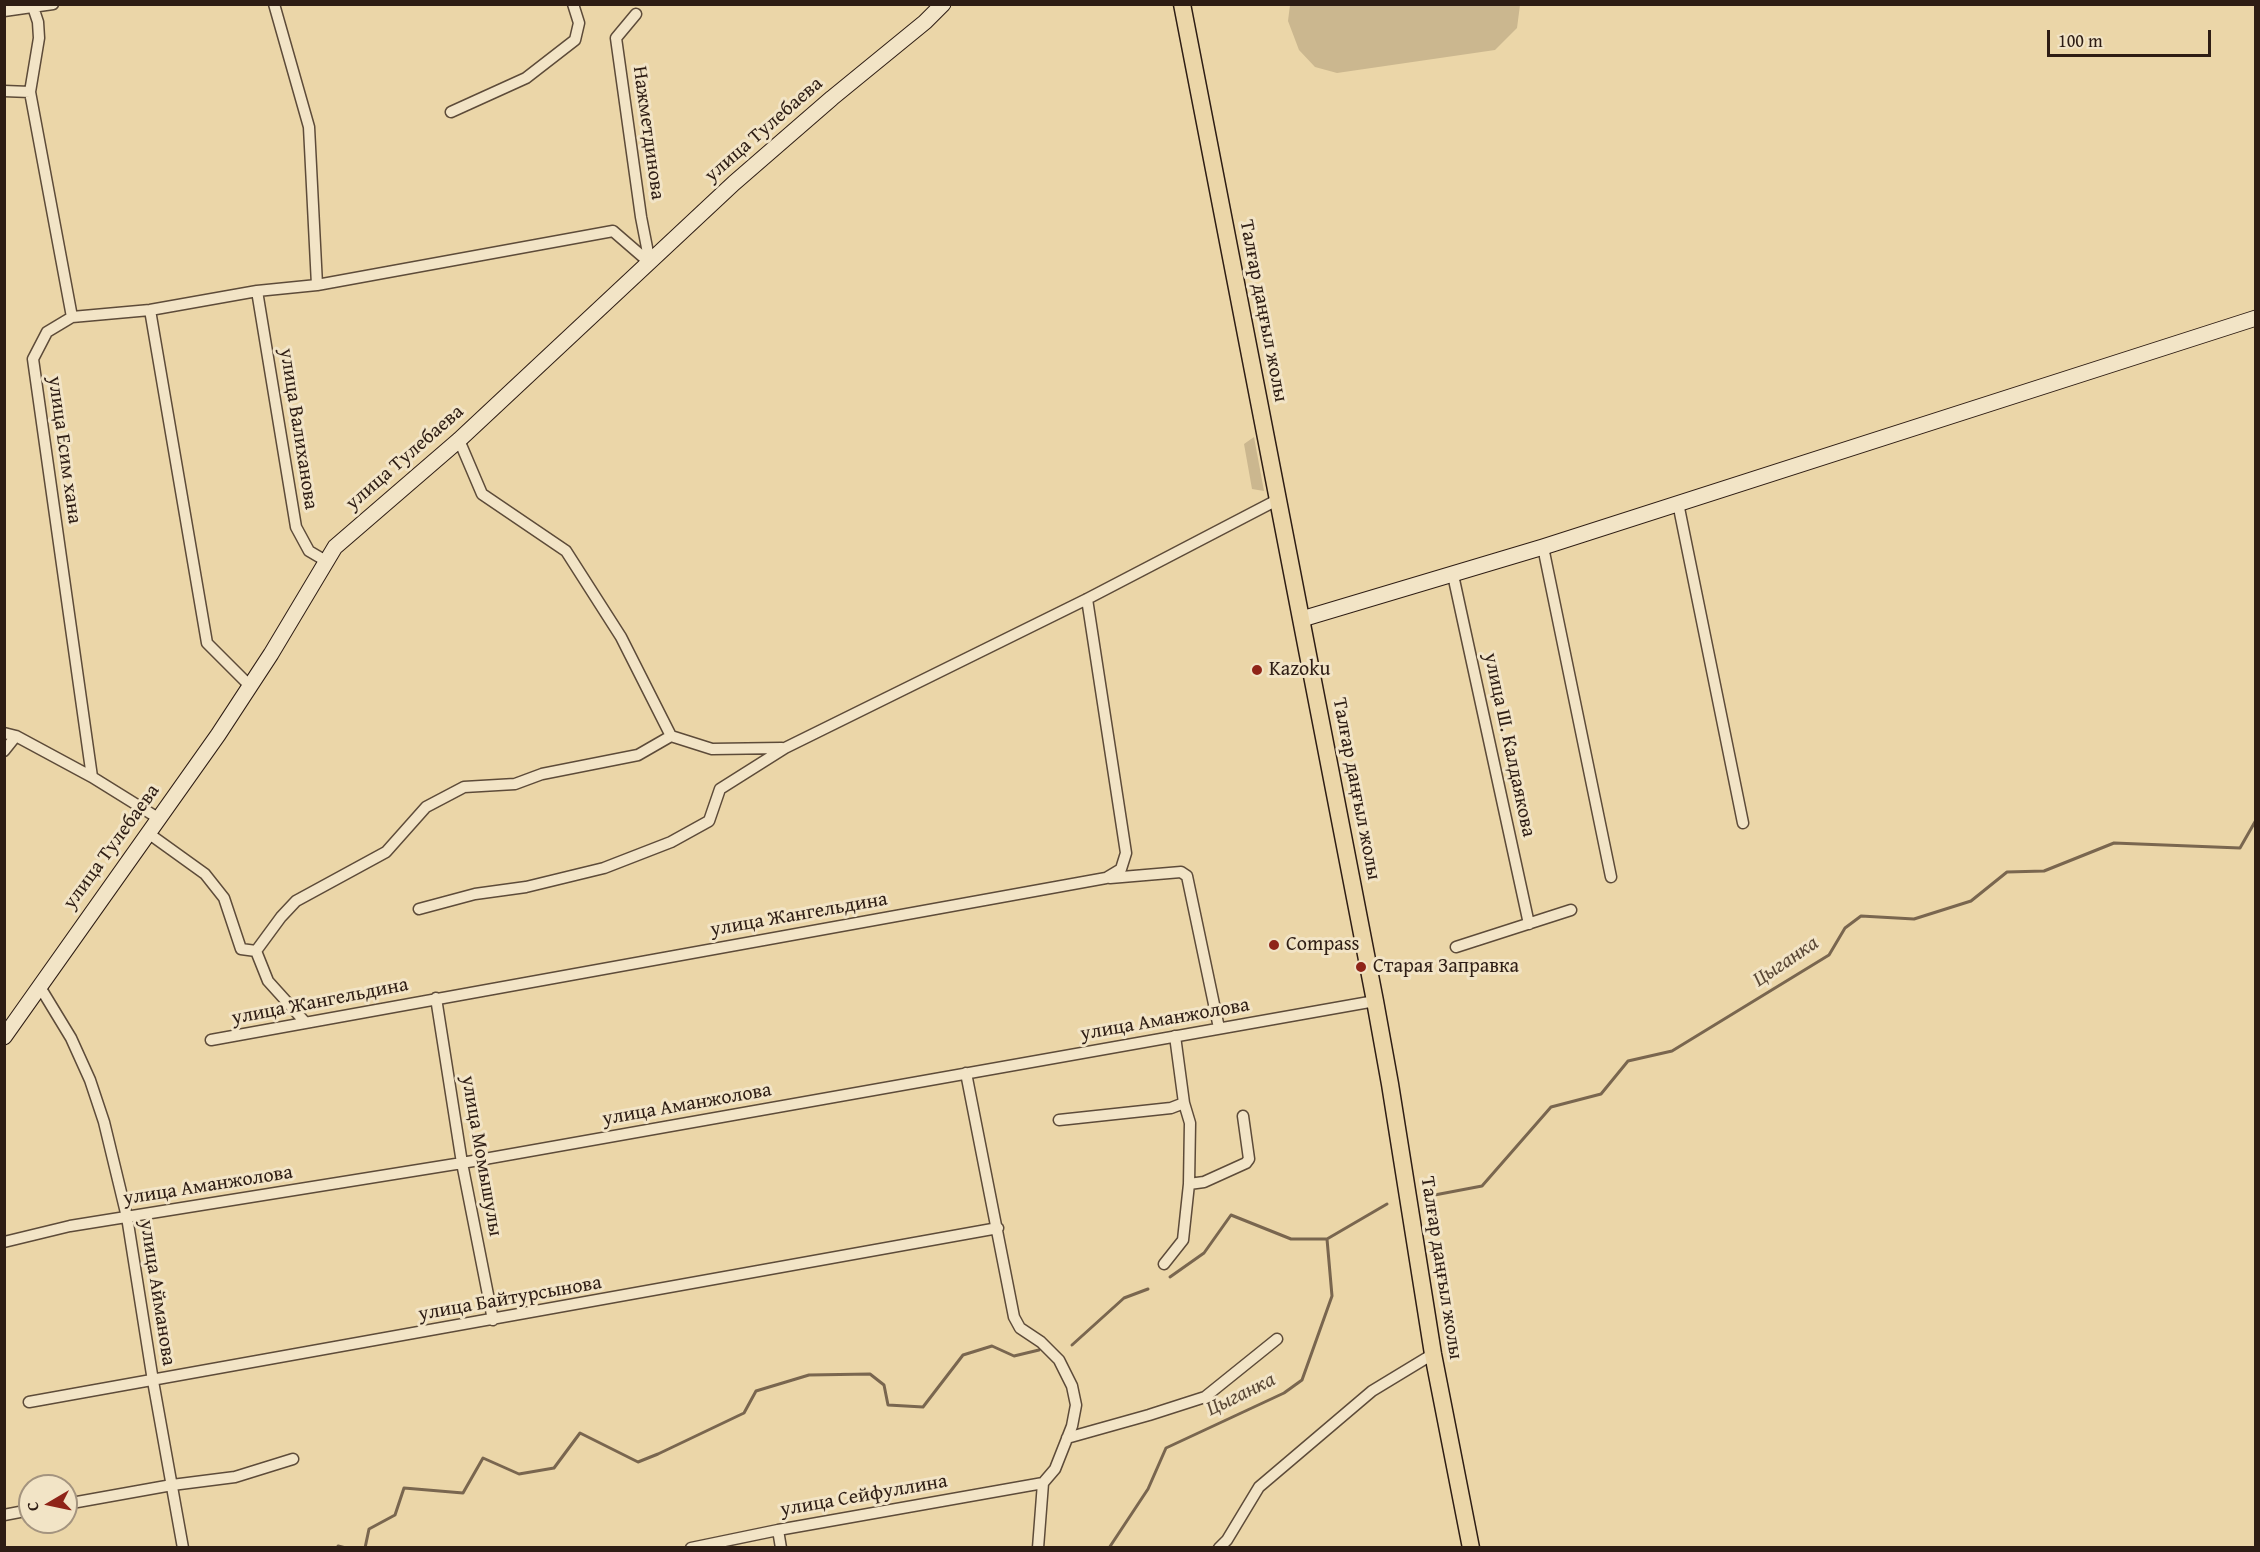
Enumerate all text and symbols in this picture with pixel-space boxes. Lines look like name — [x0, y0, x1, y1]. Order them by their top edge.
scale bar — [2050, 18, 2214, 56]
text: 100 m — [2058, 27, 2103, 54]
street label: Нажметдинова — [627, 65, 669, 201]
street label: улица Тулебаева — [700, 72, 828, 188]
street label: Талғар даңғыл жолы — [1234, 218, 1292, 404]
street label: улица Валиханова — [273, 347, 323, 511]
street label: улица Есим хана — [42, 375, 86, 525]
street label: улица Тулебаева — [341, 400, 469, 516]
street label: улица Ш. Калдаякова — [1478, 651, 1540, 839]
place label: Kazoku — [1269, 658, 1330, 682]
marker: Kazoku — [1250, 663, 1264, 677]
street label: Талғар даңғыл жолы — [1327, 696, 1385, 882]
street label: улица Тулебаева — [59, 780, 165, 914]
street label: улица Жангельдина — [709, 888, 889, 942]
water label: Цыганка — [1748, 931, 1824, 993]
place label: Compass — [1286, 933, 1360, 957]
marker: Compass — [1267, 938, 1281, 952]
place label: Старая Заправка — [1373, 955, 1519, 979]
marker: Старая Заправка — [1354, 960, 1368, 974]
street label: улица Жангельдина — [230, 973, 410, 1031]
street label: улица Аманжолова — [1079, 993, 1251, 1047]
street label: улица Момышулы — [455, 1074, 507, 1238]
street label: улица Аманжолова — [601, 1078, 773, 1132]
street label: улица Аманжолова — [122, 1161, 294, 1211]
street label: Талғар даңғыл жолы — [1415, 1175, 1467, 1361]
street label: улица Айманова — [134, 1218, 180, 1368]
street label: улица Байтурсынова — [416, 1271, 604, 1327]
water label: Цыганка — [1202, 1368, 1280, 1422]
street label: улица Сейфуллина — [779, 1469, 949, 1523]
north arrow — [18, 1474, 78, 1534]
text: С — [20, 1500, 45, 1513]

